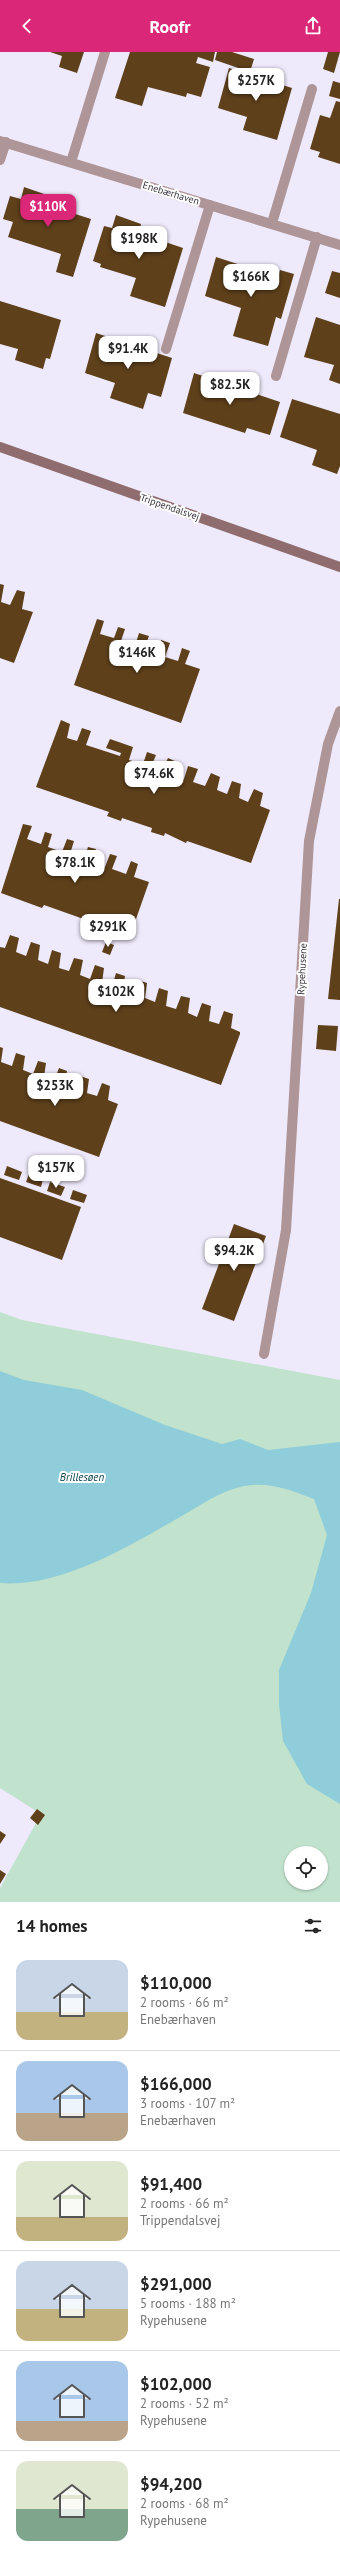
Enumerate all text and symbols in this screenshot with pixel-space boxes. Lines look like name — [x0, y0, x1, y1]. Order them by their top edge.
icon: back — [16, 15, 38, 37]
text: Roofr — [149, 15, 191, 38]
icon: share — [302, 15, 324, 37]
pin: $257K — [228, 68, 284, 102]
text: $257K — [237, 72, 275, 89]
street label: Enebærhaven — [141, 178, 201, 208]
pin: $110K — [20, 194, 76, 228]
text: $110K — [29, 198, 67, 215]
pin: $198K — [111, 226, 167, 260]
text: $198K — [120, 230, 158, 247]
pin: $166K — [223, 264, 279, 298]
text: $166K — [232, 268, 270, 285]
pin: $91.4K — [95, 336, 161, 370]
text: $91.4K — [108, 340, 148, 357]
pin: $82.5K — [197, 372, 263, 406]
text: $82.5K — [210, 376, 250, 393]
street label: Trippendalsvej — [139, 491, 201, 523]
pin: $146K — [109, 640, 165, 674]
text: $146K — [118, 644, 156, 661]
pin: $74.6K — [121, 761, 187, 795]
text: $74.6K — [134, 765, 174, 782]
pin: $78.1K — [42, 850, 108, 884]
text: $78.1K — [55, 854, 95, 871]
pin: $291K — [80, 914, 136, 948]
text: $291K — [89, 918, 127, 935]
street label: Rypehusene — [294, 943, 310, 995]
pin: $102K — [88, 979, 144, 1013]
text: $102K — [97, 983, 135, 1000]
pin: $253K — [27, 1073, 83, 1107]
text: $253K — [36, 1077, 74, 1094]
pin: $157K — [28, 1155, 84, 1189]
text: $157K — [37, 1159, 75, 1176]
pin: $94.2K — [201, 1238, 267, 1272]
text: $94.2K — [214, 1242, 254, 1259]
water label: Brillesøen — [60, 1470, 104, 1484]
map controls — [284, 1846, 328, 1890]
button: locate — [284, 1846, 328, 1890]
text: 14 homes — [16, 1915, 87, 1937]
icon: filters — [302, 1915, 324, 1937]
text: $110,000 — [140, 1972, 212, 1994]
icon: home — [48, 1976, 96, 2024]
text: 2 rooms · 66 m² — [140, 1994, 229, 2011]
text: Enebærhaven — [140, 2011, 216, 2028]
text: $166,000 — [140, 2073, 212, 2095]
icon: home — [48, 2077, 96, 2125]
text: 3 rooms · 107 m² — [140, 2095, 235, 2112]
text: Enebærhaven — [140, 2112, 216, 2129]
text: $91,400 — [140, 2173, 202, 2195]
icon: home — [48, 2177, 96, 2225]
text: 2 rooms · 66 m² — [140, 2195, 229, 2212]
text: Trippendalsvej — [140, 2212, 220, 2229]
text: $291,000 — [140, 2273, 212, 2295]
icon: home — [48, 2277, 96, 2325]
text: 5 rooms · 188 m² — [140, 2295, 236, 2312]
text: Rypehusene — [140, 2312, 207, 2329]
text: $102,000 — [140, 2373, 212, 2395]
icon: home — [48, 2377, 96, 2425]
text: 2 rooms · 52 m² — [140, 2395, 229, 2412]
text: Rypehusene — [140, 2412, 207, 2429]
text: $94,200 — [140, 2473, 202, 2495]
icon: home — [48, 2477, 96, 2525]
text: 2 rooms · 68 m² — [140, 2495, 229, 2512]
text: Rypehusene — [140, 2512, 207, 2529]

